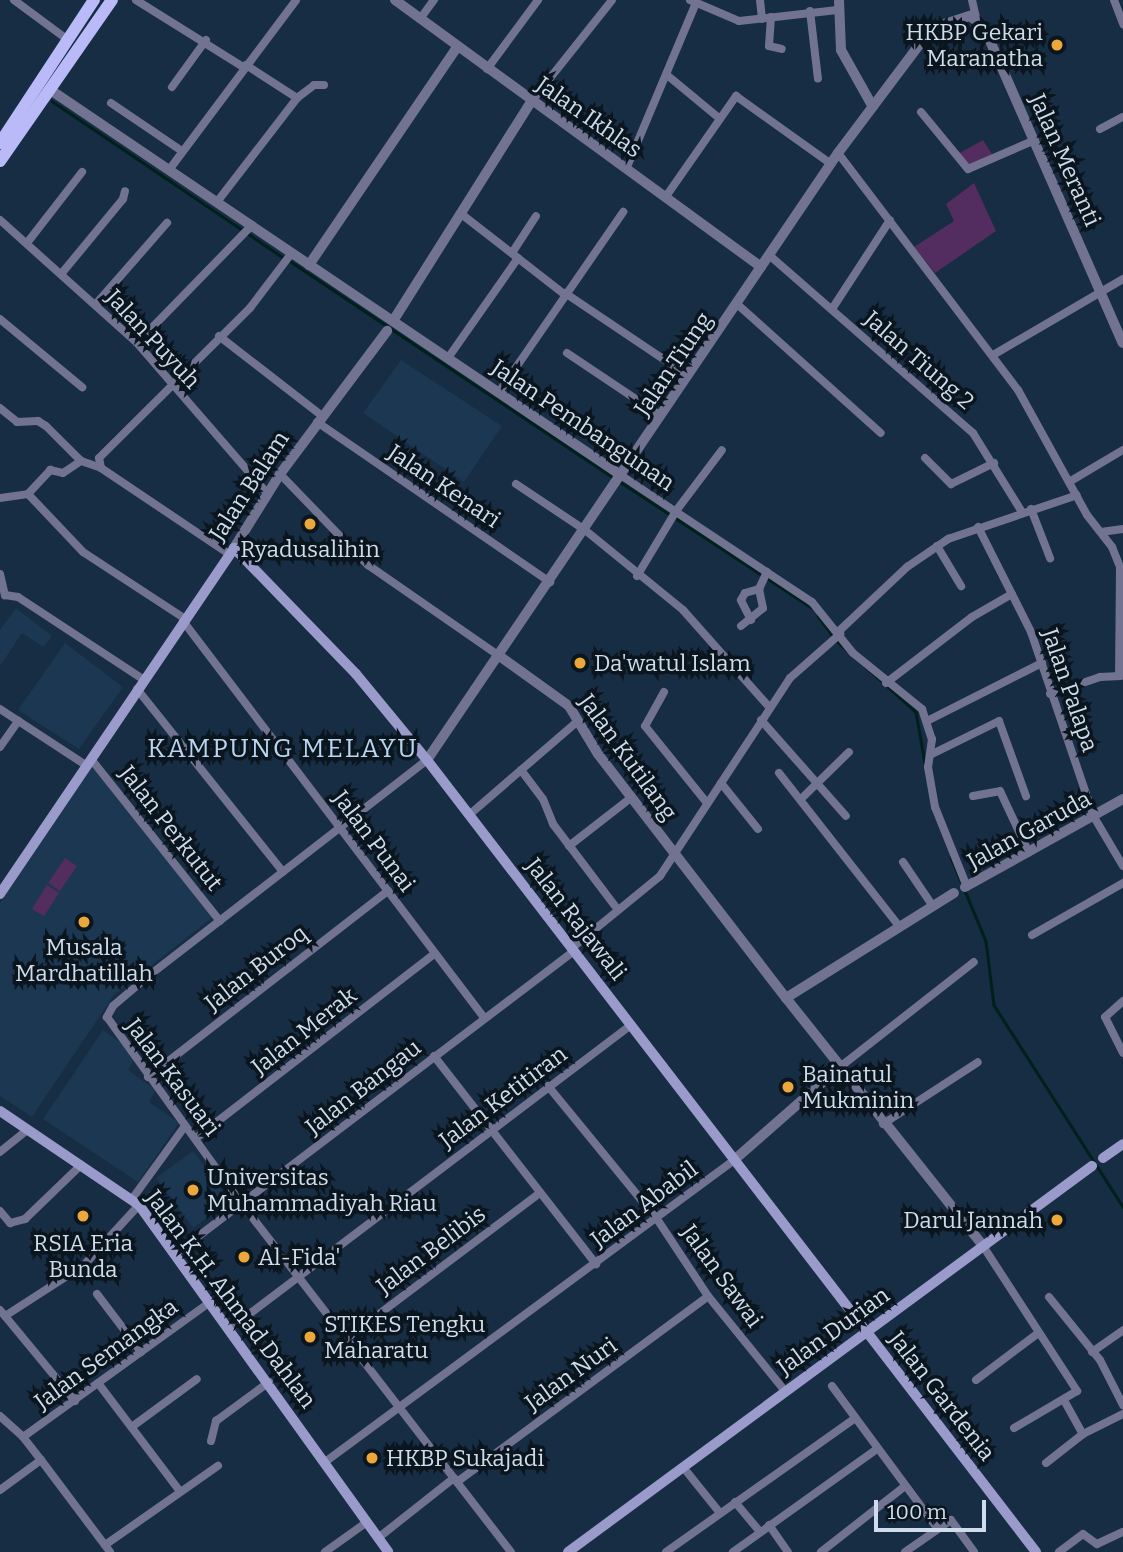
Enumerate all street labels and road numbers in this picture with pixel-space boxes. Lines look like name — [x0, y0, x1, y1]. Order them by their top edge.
street label: Jalan Ikhlas — [531, 71, 647, 163]
street label: Jalan Meranti — [1023, 89, 1107, 231]
street label: Jalan Puyuh — [100, 284, 206, 394]
street label: Jalan Tiung 2 — [859, 305, 979, 415]
street label: Jalan Tiung — [628, 307, 718, 421]
street label: Jalan Pembangunan — [486, 353, 680, 497]
street label: Jalan Balam — [203, 426, 295, 546]
street label: Jalan Kenari — [383, 438, 505, 534]
street label: Jalan Palapa — [1036, 625, 1104, 755]
street label: Jalan Kutilang — [573, 689, 683, 825]
street label: Jalan Perkutut — [114, 760, 228, 896]
street label: Jalan Punai — [327, 785, 421, 897]
street label: Jalan Garuda — [962, 785, 1096, 875]
street label: Jalan Rajawali — [520, 852, 632, 986]
street label: Jalan Buroq — [199, 919, 313, 1017]
street label: Jalan Merak — [246, 981, 362, 1081]
street label: Jalan Kasuari — [120, 1013, 226, 1141]
street label: Jalan Bangau — [300, 1033, 426, 1141]
street label: Jalan Ketitiran — [434, 1040, 572, 1154]
street label: Jalan Ababil — [585, 1155, 703, 1253]
street label: Jalan K.H. Ahmad Dahlan — [140, 1185, 322, 1413]
street label: Jalan Belibis — [371, 1200, 491, 1300]
street label: Jalan Sawai — [675, 1219, 769, 1333]
street label: Jalan Durian — [772, 1281, 894, 1381]
street label: Jalan Semangka — [29, 1293, 183, 1415]
street label: Jalan Gardenia — [883, 1326, 1001, 1466]
street label: Jalan Nuri — [520, 1331, 622, 1417]

